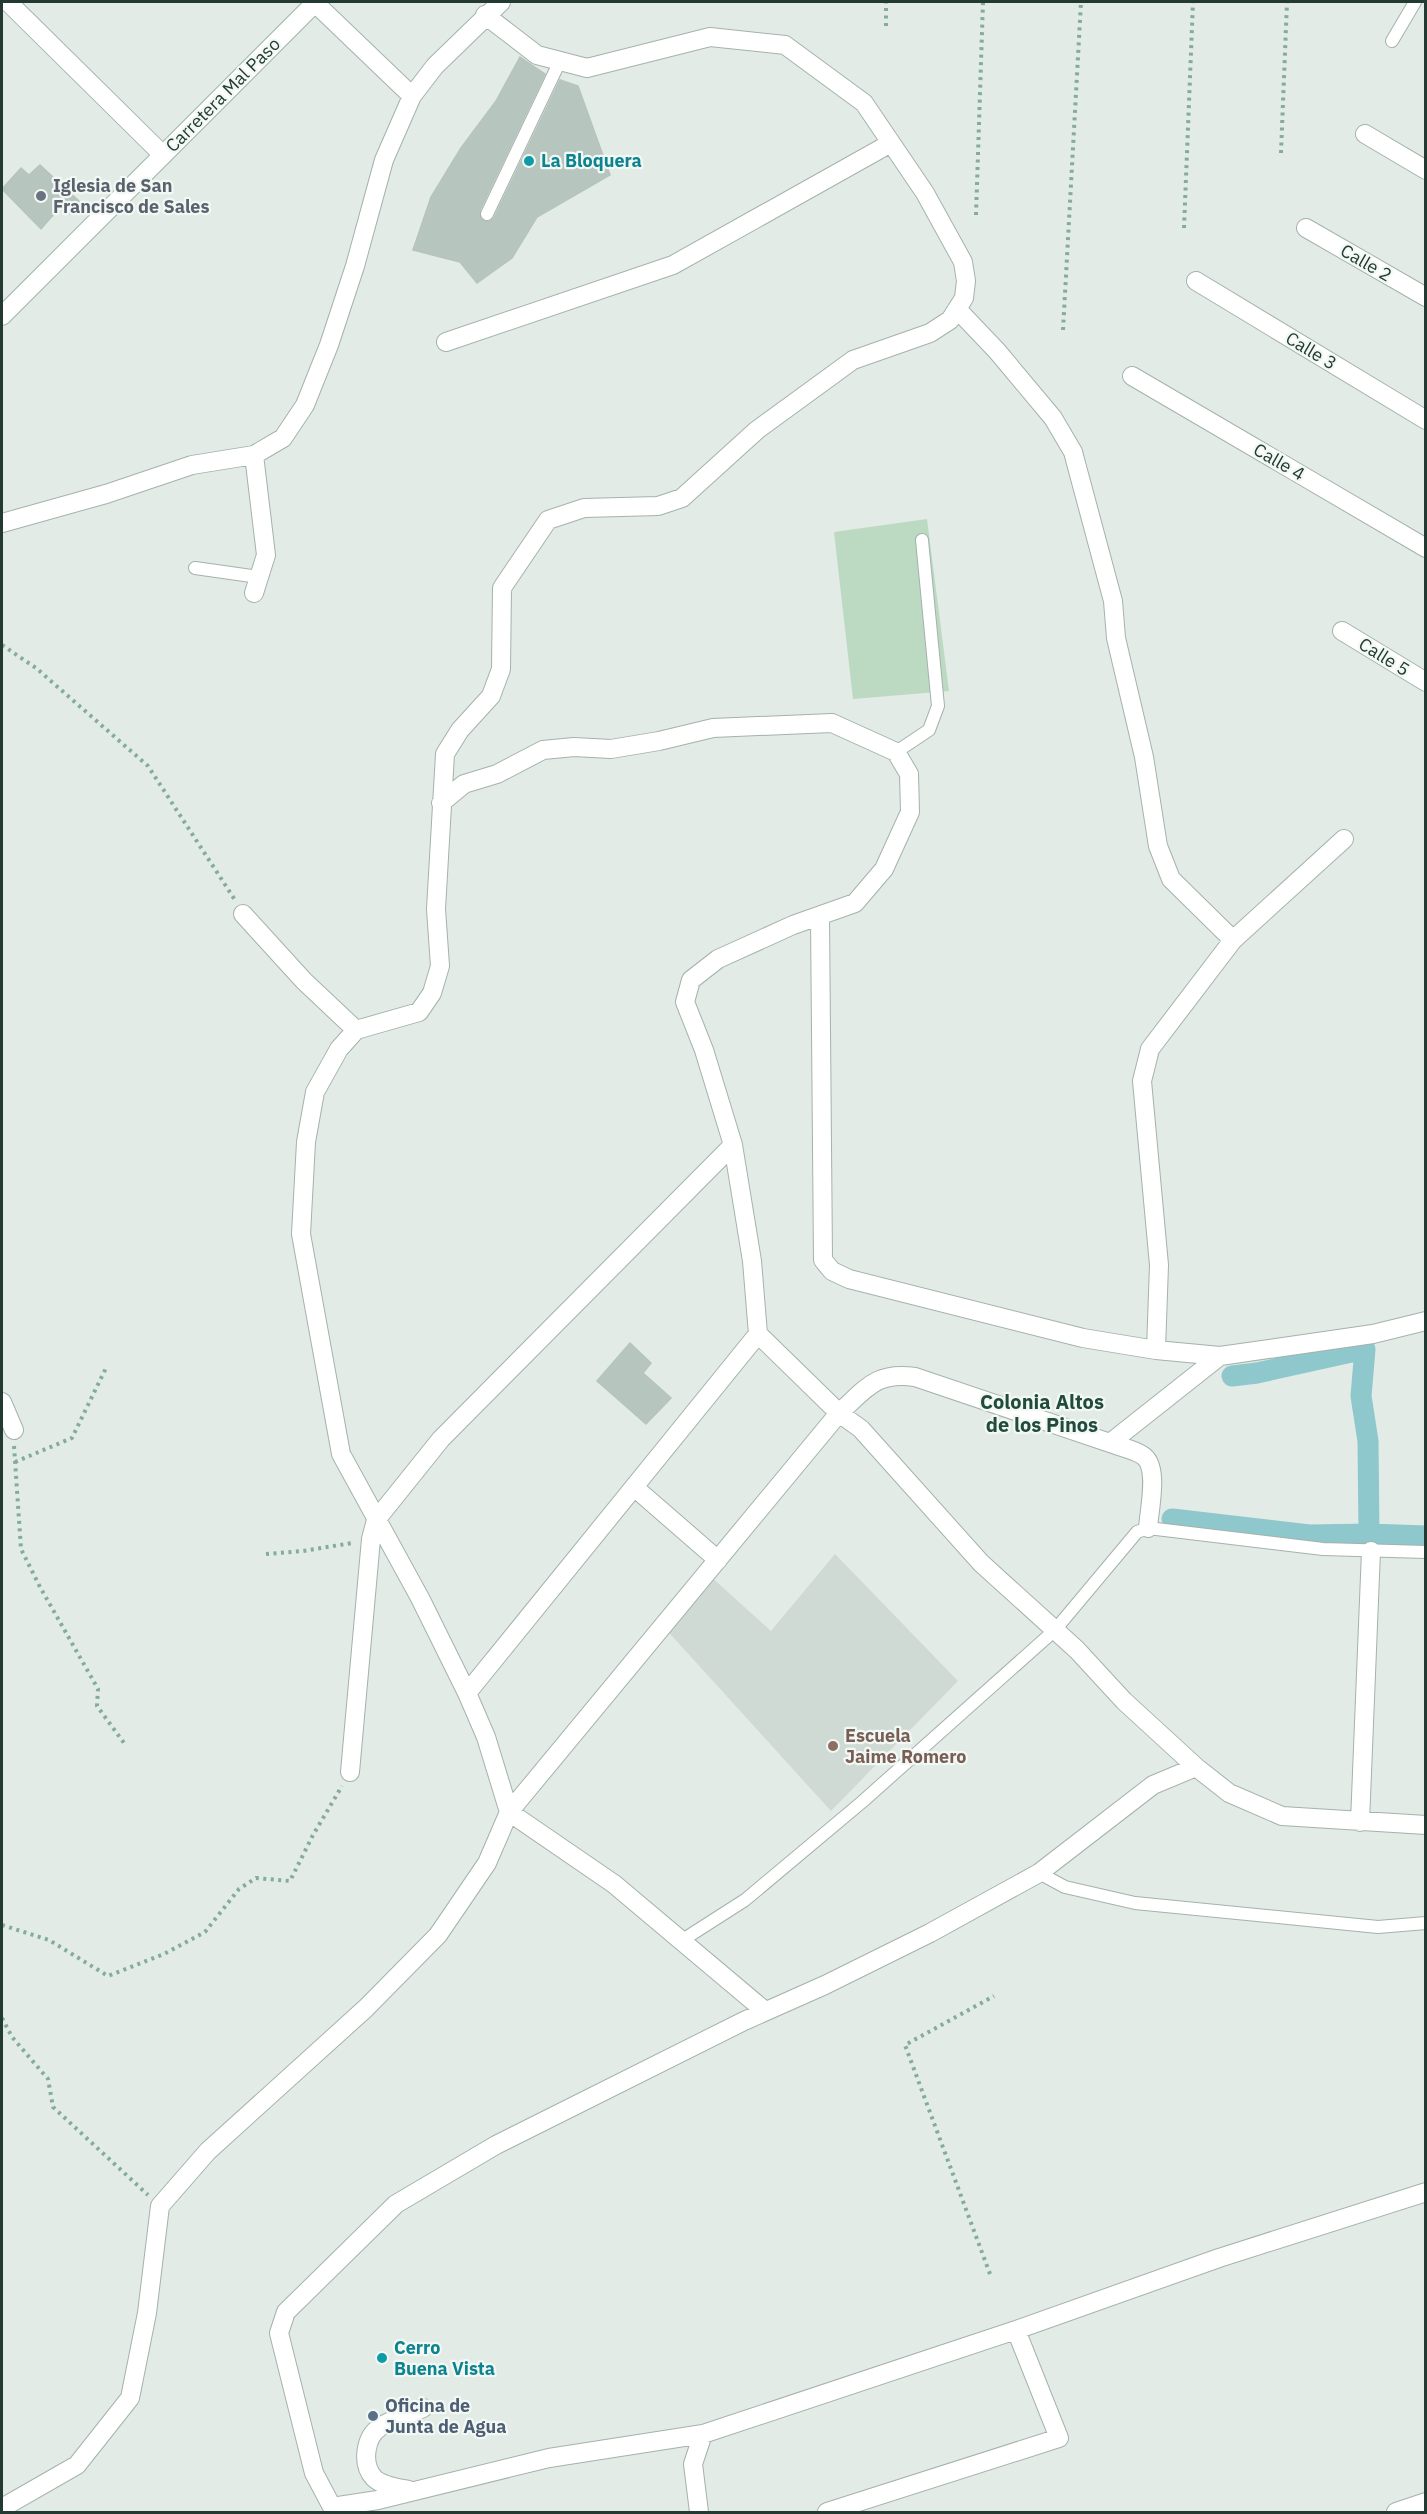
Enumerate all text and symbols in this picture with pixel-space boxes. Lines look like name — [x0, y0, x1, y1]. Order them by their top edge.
street label: Carretera Mal Paso — [160, 32, 285, 157]
place label: La Bloquera — [541, 149, 642, 172]
marker: La Bloquera — [522, 154, 536, 168]
place label: Iglesia de San Francisco de Sales — [53, 174, 210, 218]
marker: Iglesia de San Francisco de Sales — [34, 189, 48, 203]
street label: Calle 2 — [1337, 239, 1396, 286]
street label: Calle 3 — [1282, 326, 1341, 375]
street label: Calle 4 — [1250, 438, 1309, 485]
street label: Calle 5 — [1355, 632, 1414, 681]
district label: Colonia Altos de los Pinos — [980, 1388, 1104, 1438]
place label: Escuela Jaime Romero — [845, 1724, 966, 1768]
marker: Escuela Jaime Romero — [826, 1739, 840, 1753]
place label: Cerro Buena Vista — [394, 2336, 495, 2380]
marker: Cerro Buena Vista — [375, 2351, 389, 2365]
place label: Oficina de Junta de Agua — [385, 2394, 506, 2438]
marker: Oficina de Junta de Agua — [366, 2409, 380, 2423]

